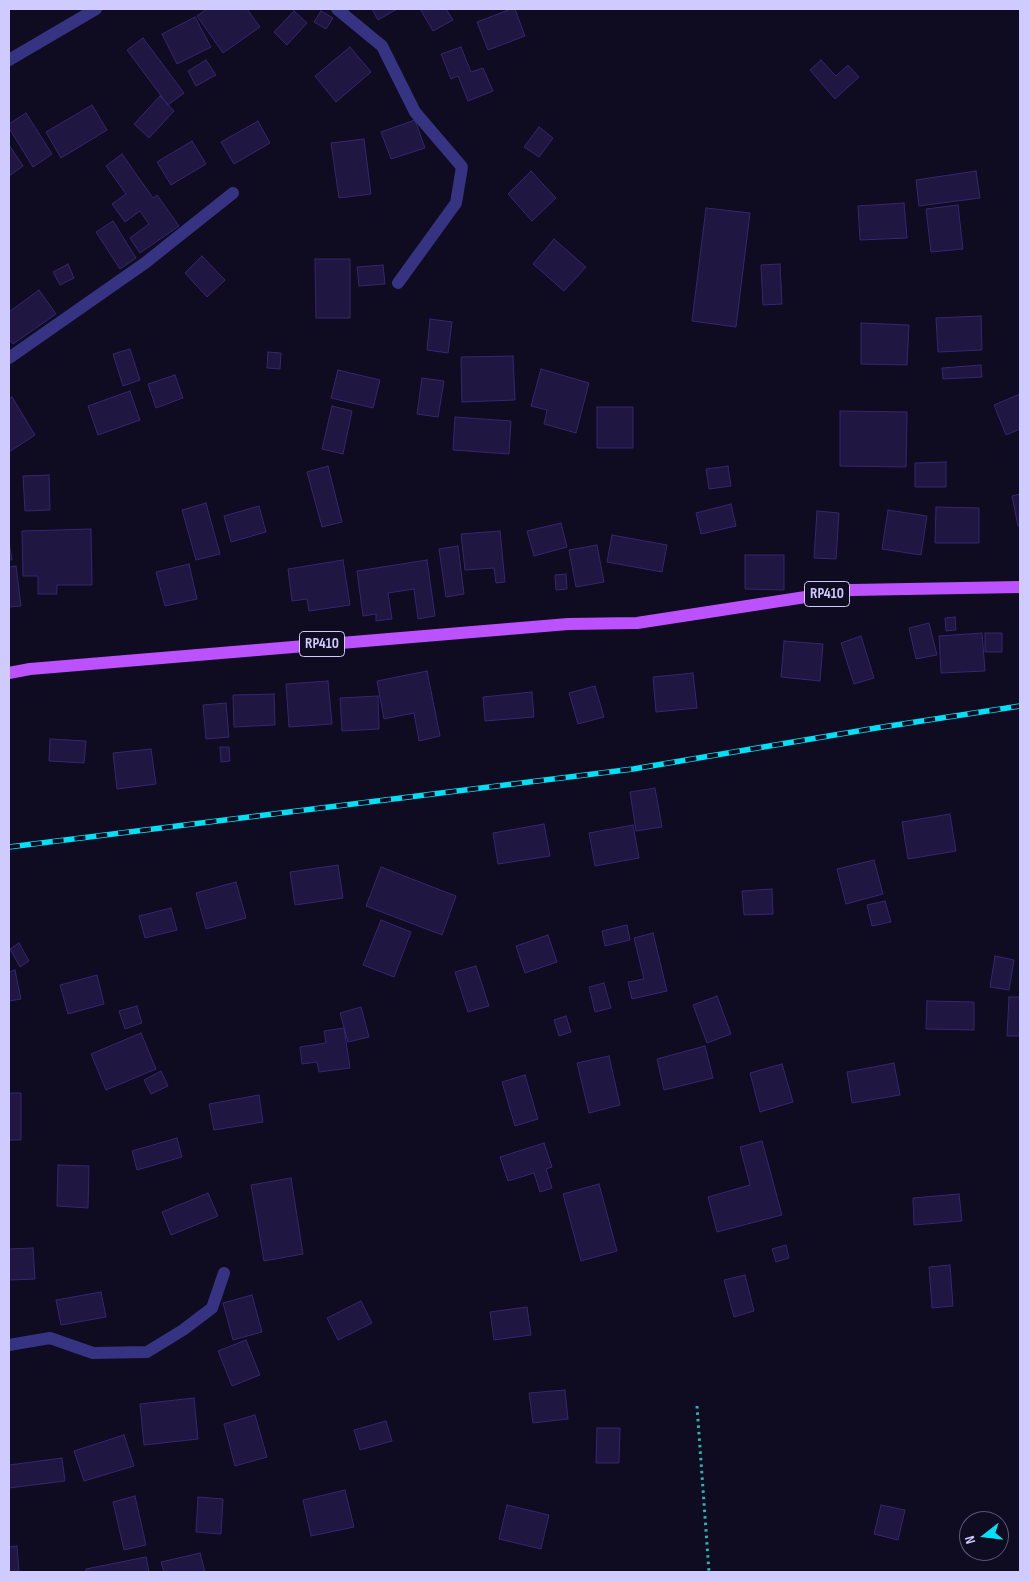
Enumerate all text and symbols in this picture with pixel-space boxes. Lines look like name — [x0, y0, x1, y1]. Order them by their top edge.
road number: RP410 — [804, 582, 850, 606]
road number: RP410 — [300, 632, 344, 656]
north arrow — [959, 1511, 1009, 1561]
text: N — [961, 1534, 979, 1546]

